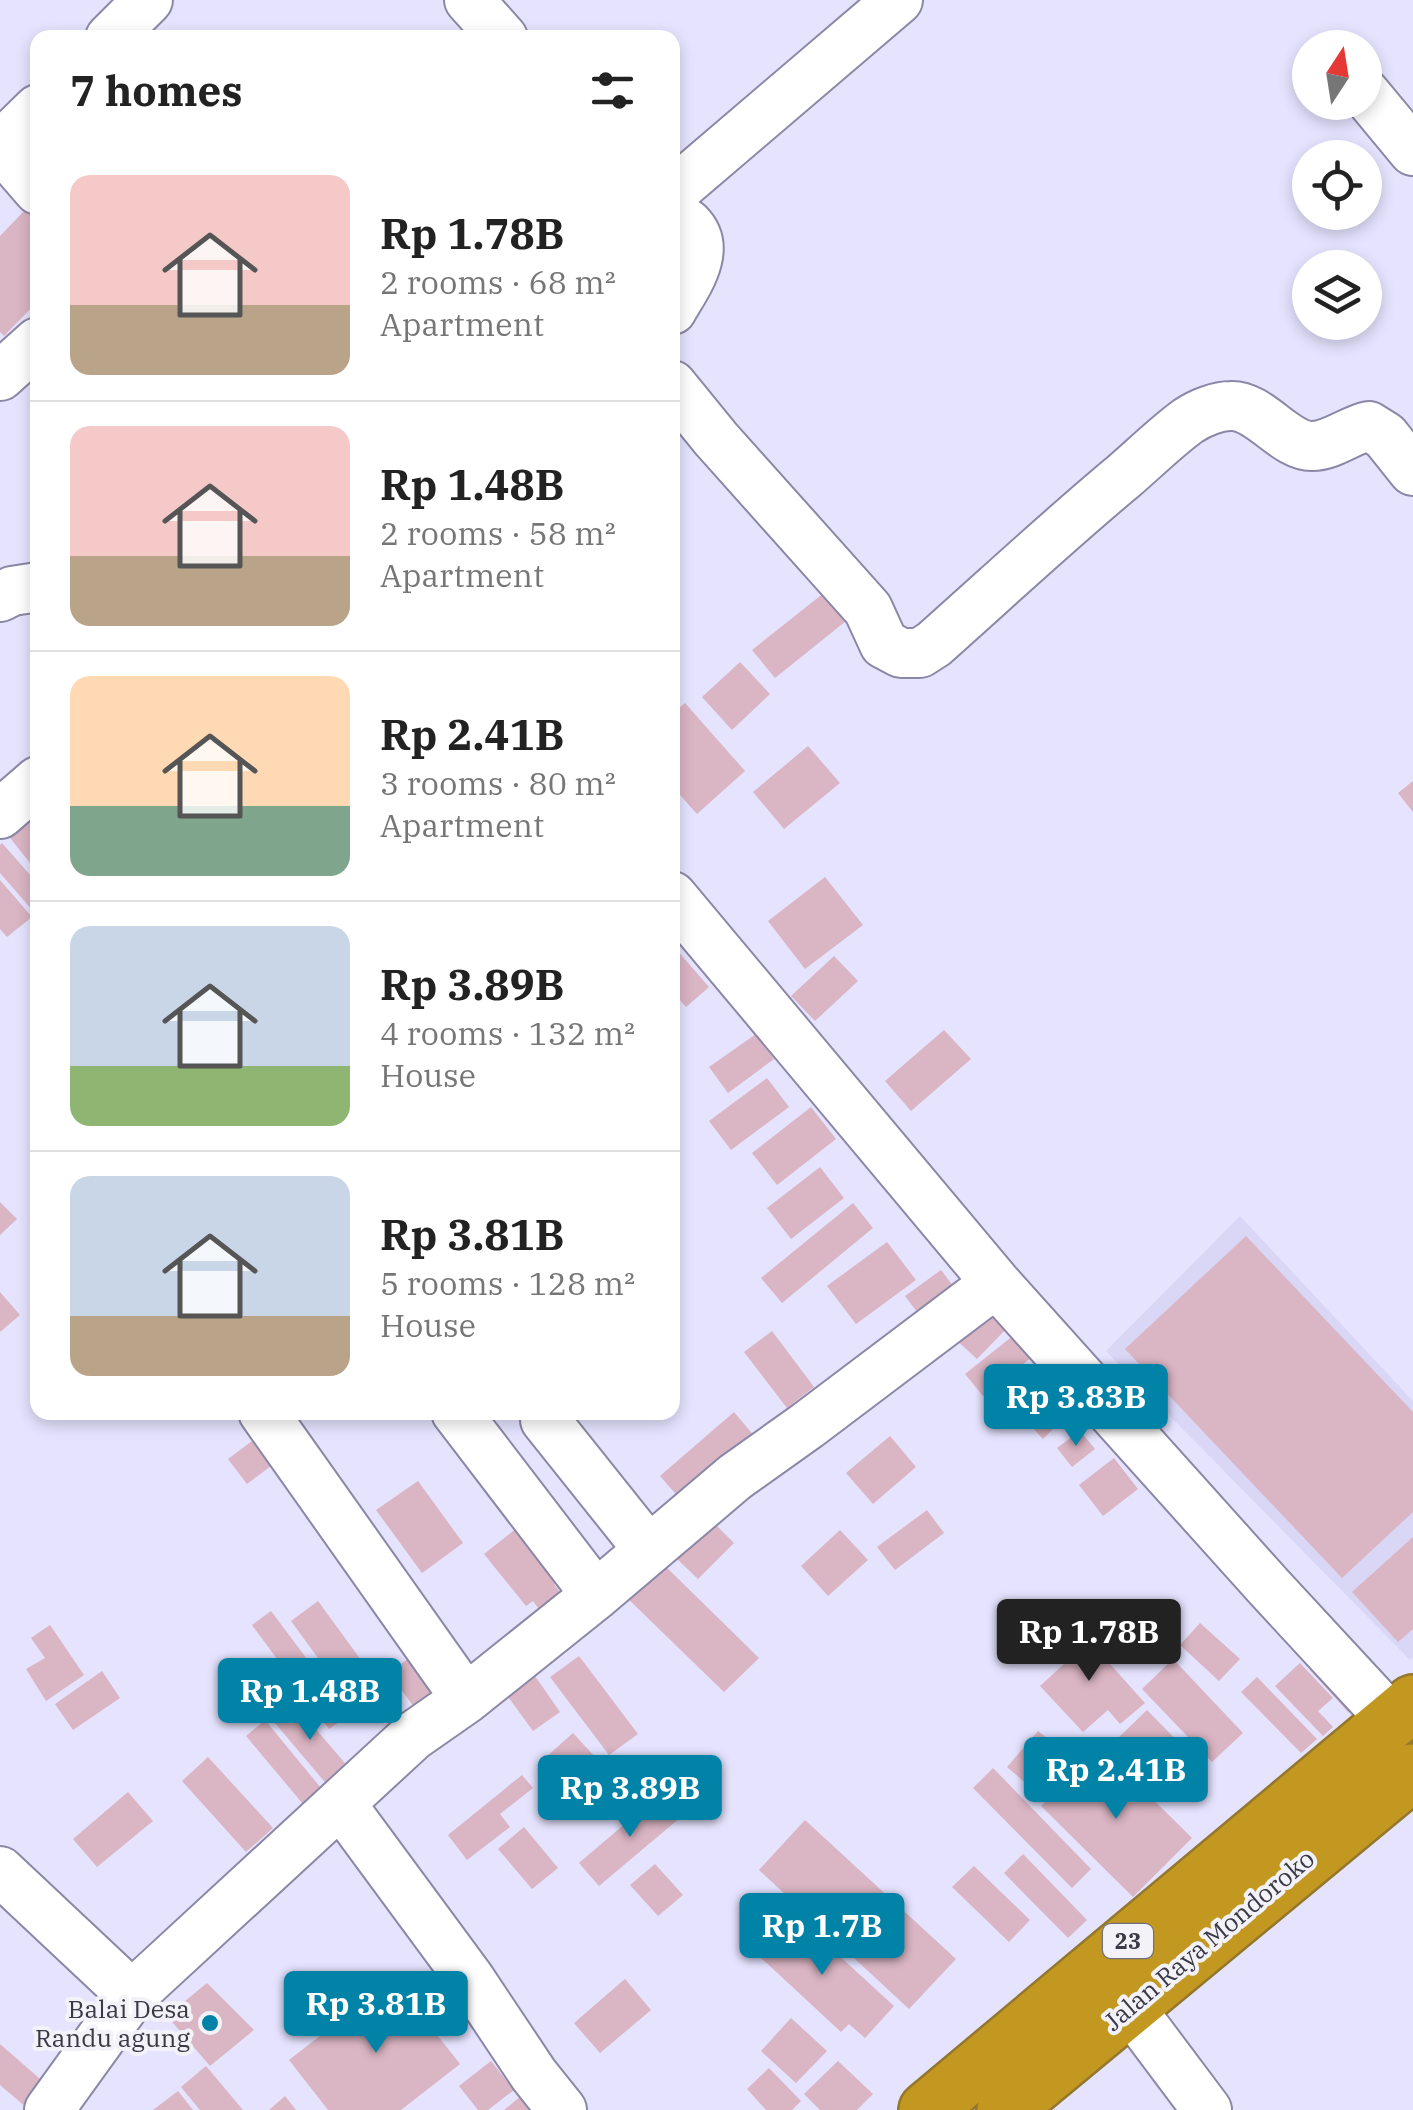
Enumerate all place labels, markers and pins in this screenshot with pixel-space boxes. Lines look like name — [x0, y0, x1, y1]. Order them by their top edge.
pin: Rp 3.83B — [973, 1364, 1179, 1449]
pin: Rp 1.78B — [986, 1599, 1192, 1684]
pin: Rp 1.48B — [207, 1658, 413, 1743]
pin: Rp 2.41B — [1013, 1737, 1219, 1822]
pin: Rp 3.89B — [527, 1755, 733, 1840]
pin: Rp 1.7B — [730, 1893, 914, 1978]
pin: Rp 3.81B — [273, 1971, 479, 2056]
place label: Balai Desa Randu agung — [35, 1992, 190, 2054]
marker: Balai Desa Randu agung — [199, 2012, 221, 2034]

